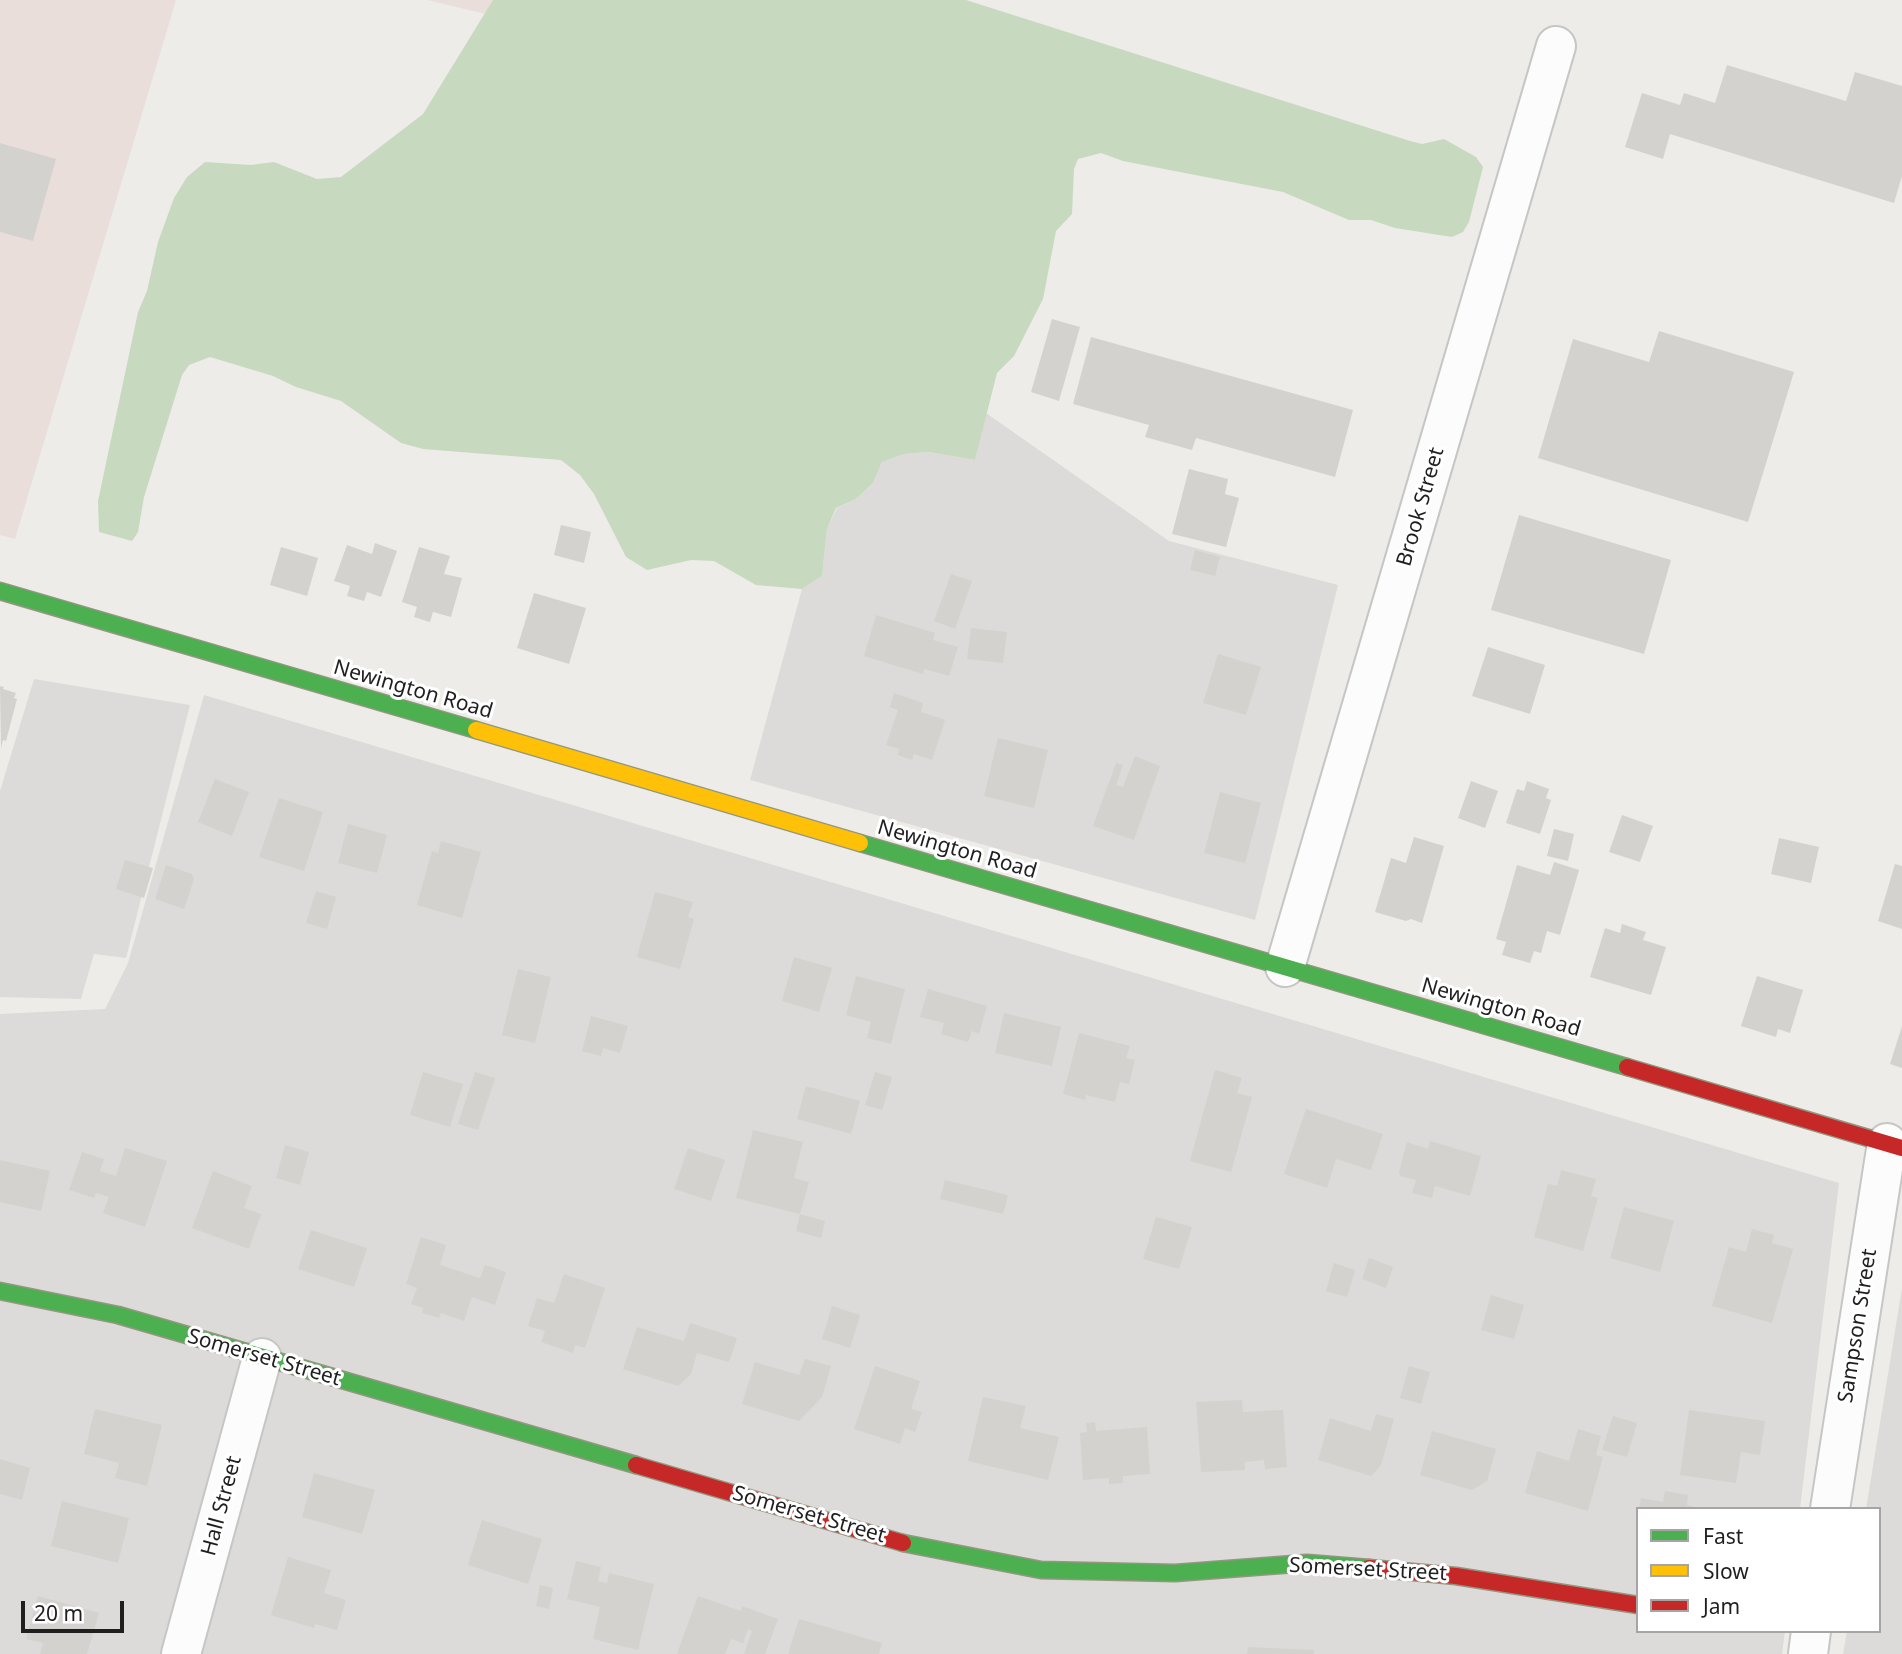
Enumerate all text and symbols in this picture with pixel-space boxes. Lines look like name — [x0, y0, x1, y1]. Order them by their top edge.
street label: Brook Street — [1392, 445, 1450, 569]
street label: Newington Road — [331, 655, 495, 725]
street label: Newington Road — [875, 815, 1039, 885]
street label: Newington Road — [1419, 973, 1583, 1043]
street label: Sampson Street — [1833, 1247, 1883, 1405]
street label: Somerset Street — [185, 1324, 343, 1392]
street label: Hall Street — [197, 1453, 247, 1559]
street label: Somerset Street — [730, 1481, 888, 1549]
legend — [1636, 1507, 1881, 1633]
text: Fast — [1703, 1522, 1743, 1550]
street label: Somerset Street — [1288, 1553, 1448, 1587]
text: Slow — [1703, 1557, 1749, 1585]
scale bar — [24, 1588, 128, 1632]
text: Jam — [1703, 1592, 1740, 1620]
text: 20 m — [34, 1599, 83, 1627]

